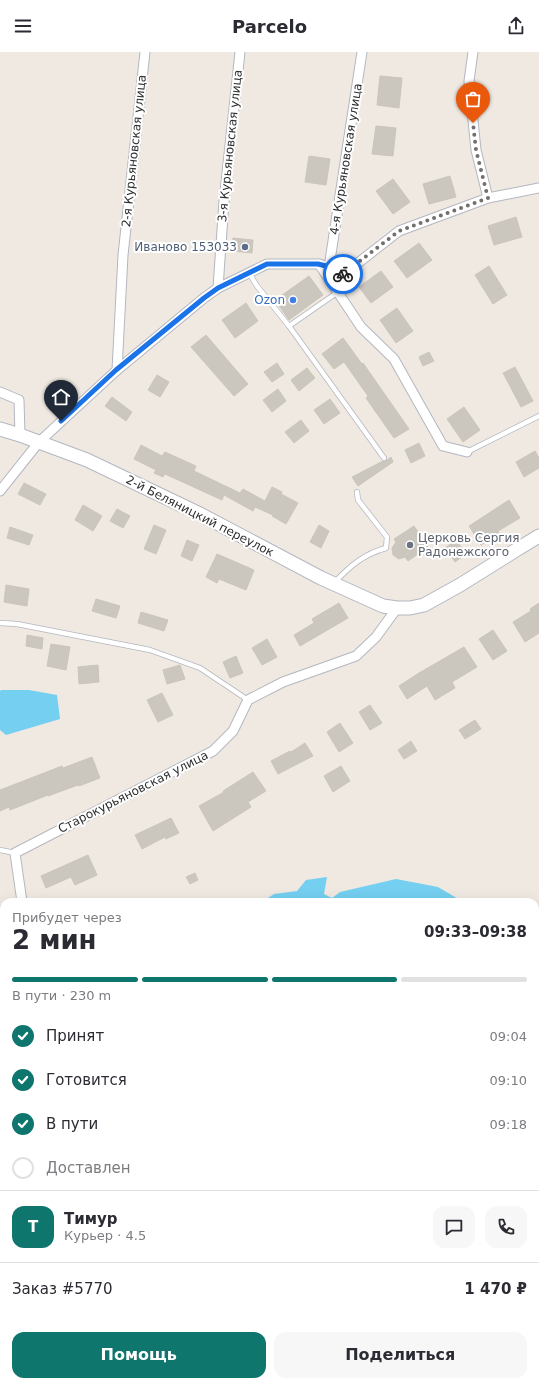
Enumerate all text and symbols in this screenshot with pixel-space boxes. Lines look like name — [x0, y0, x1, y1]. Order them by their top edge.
icon: menu — [12, 15, 34, 37]
icon: share — [505, 15, 527, 37]
text: Parcelo — [232, 16, 307, 37]
street label: 3-я Курьяновская улица — [215, 69, 245, 223]
street label: 2-я Курьяновская улица — [119, 74, 149, 228]
street label: 4-я Курьяновская улица — [327, 82, 365, 236]
pin — [456, 82, 490, 123]
icon: bag — [462, 88, 484, 110]
place label: Иваново 153033 — [134, 240, 237, 254]
marker: Иваново 153033 — [240, 242, 250, 252]
courier — [323, 254, 363, 294]
icon: bike — [332, 263, 354, 285]
place label: Ozon — [254, 293, 285, 307]
marker: Ozon — [288, 295, 298, 305]
pin — [44, 380, 78, 421]
icon: home — [50, 386, 72, 408]
street label: 2-й Беляницкий переулок — [124, 473, 276, 559]
place label: Церковь Сергия Радонежского — [418, 531, 520, 559]
marker: Церковь Сергия Радонежского — [405, 540, 415, 550]
street label: Старокурьяновская улица — [56, 748, 210, 836]
text: Прибудет через — [12, 910, 122, 925]
text: 09:33–09:38 — [424, 923, 527, 941]
text: 2 мин — [12, 925, 97, 955]
text: В пути · 230 m — [12, 988, 111, 1003]
icon: check — [12, 1025, 34, 1047]
text: Принят — [46, 1027, 104, 1045]
text: 09:04 — [490, 1029, 527, 1044]
icon: check — [12, 1069, 34, 1091]
text: Готовится — [46, 1071, 127, 1089]
text: 09:10 — [490, 1073, 527, 1088]
icon: check — [12, 1113, 34, 1135]
text: В пути — [46, 1115, 98, 1133]
text: 09:18 — [490, 1117, 527, 1132]
text: Доставлен — [46, 1159, 131, 1177]
button: chat — [433, 1206, 475, 1248]
button: phone — [485, 1206, 527, 1248]
text: Тимур — [64, 1210, 118, 1228]
text: Т — [28, 1218, 38, 1236]
text: Курьер · 4.5 — [64, 1228, 146, 1243]
text: Заказ #5770 — [12, 1280, 113, 1298]
text: 1 470 ₽ — [464, 1280, 527, 1298]
button: Помощь — [12, 1332, 266, 1378]
button: Поделиться — [274, 1332, 527, 1378]

